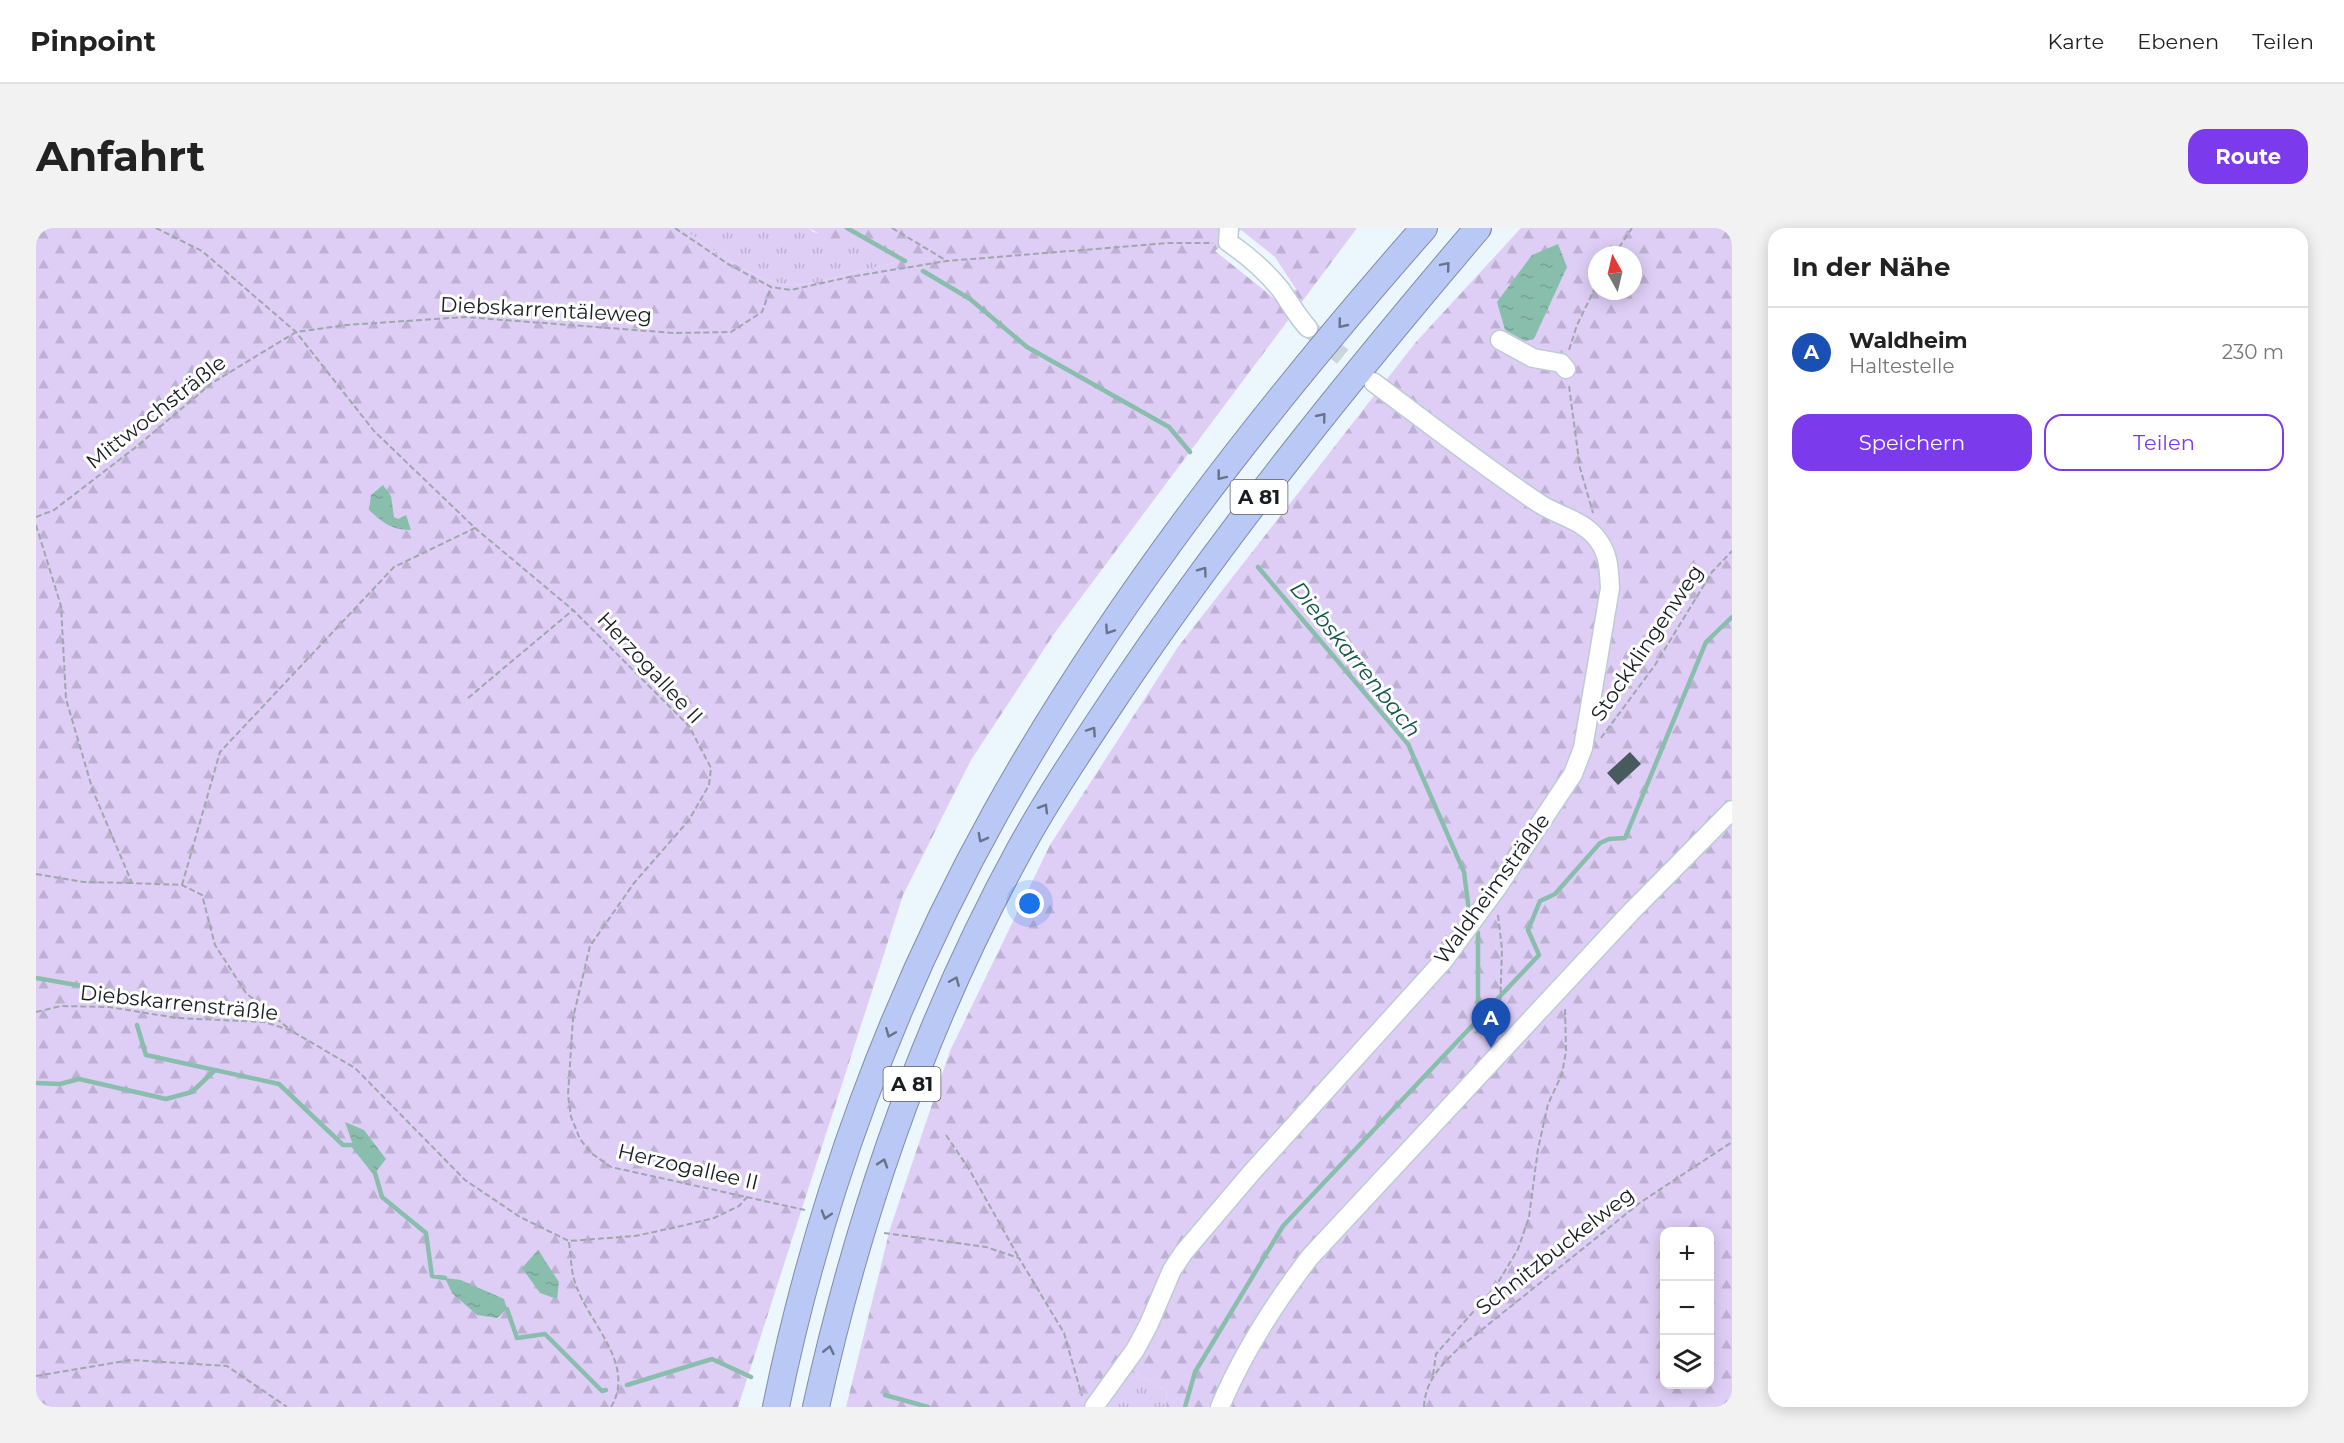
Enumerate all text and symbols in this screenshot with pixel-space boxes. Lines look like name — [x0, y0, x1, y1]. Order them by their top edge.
text: Pinpoint — [30, 24, 156, 58]
text: Karte — [2048, 29, 2104, 54]
text: Ebenen — [2137, 29, 2219, 54]
text: Teilen — [2252, 29, 2314, 54]
button: Route — [2188, 129, 2308, 184]
text: Anfahrt — [36, 130, 205, 182]
north arrow — [1588, 246, 1642, 300]
text: In der Nähe — [1792, 251, 1950, 283]
one-way arrow — [1439, 262, 1450, 273]
street label: Diebskarrentäleweg — [440, 291, 653, 328]
one-way arrow — [1339, 317, 1350, 328]
text: Waldheim — [1849, 327, 1968, 354]
text: A — [1804, 340, 1819, 364]
text: 230 m — [2222, 340, 2284, 364]
street label: Mittwochsträßle — [81, 349, 231, 474]
text: Haltestelle — [1849, 354, 1955, 378]
one-way arrow — [1314, 413, 1325, 424]
button: Speichern — [1792, 414, 2032, 471]
button: Teilen — [2044, 414, 2284, 471]
one-way arrow — [1217, 470, 1228, 481]
road number: A 81 — [1230, 480, 1288, 514]
street label: Stockklingenweg — [1585, 560, 1708, 725]
one-way arrow — [1196, 567, 1207, 578]
water label: Diebskarrenbach — [1284, 576, 1427, 743]
street label: Herzogallee II — [592, 607, 708, 729]
one-way arrow — [1105, 623, 1116, 634]
one-way arrow — [1084, 727, 1095, 738]
one-way arrow — [1037, 804, 1048, 814]
street label: Waldheimsträßle — [1428, 808, 1555, 969]
one-way arrow — [978, 832, 989, 842]
your location — [1015, 889, 1044, 918]
one-way arrow — [948, 977, 960, 988]
street label: Diebskarrensträßle — [79, 980, 279, 1025]
pin: A — [1472, 998, 1510, 1048]
one-way arrow — [885, 1027, 897, 1038]
road number: A 81 — [884, 1067, 940, 1101]
street label: Herzogallee II — [615, 1138, 761, 1195]
one-way arrow — [876, 1158, 889, 1169]
street label: Schnitzbuckelweg — [1471, 1181, 1639, 1320]
one-way arrow — [820, 1209, 833, 1220]
map controls — [1660, 1227, 1714, 1389]
button: + — [1660, 1227, 1714, 1281]
button: − — [1660, 1281, 1714, 1335]
button: layers — [1660, 1335, 1714, 1389]
one-way arrow — [822, 1345, 835, 1355]

